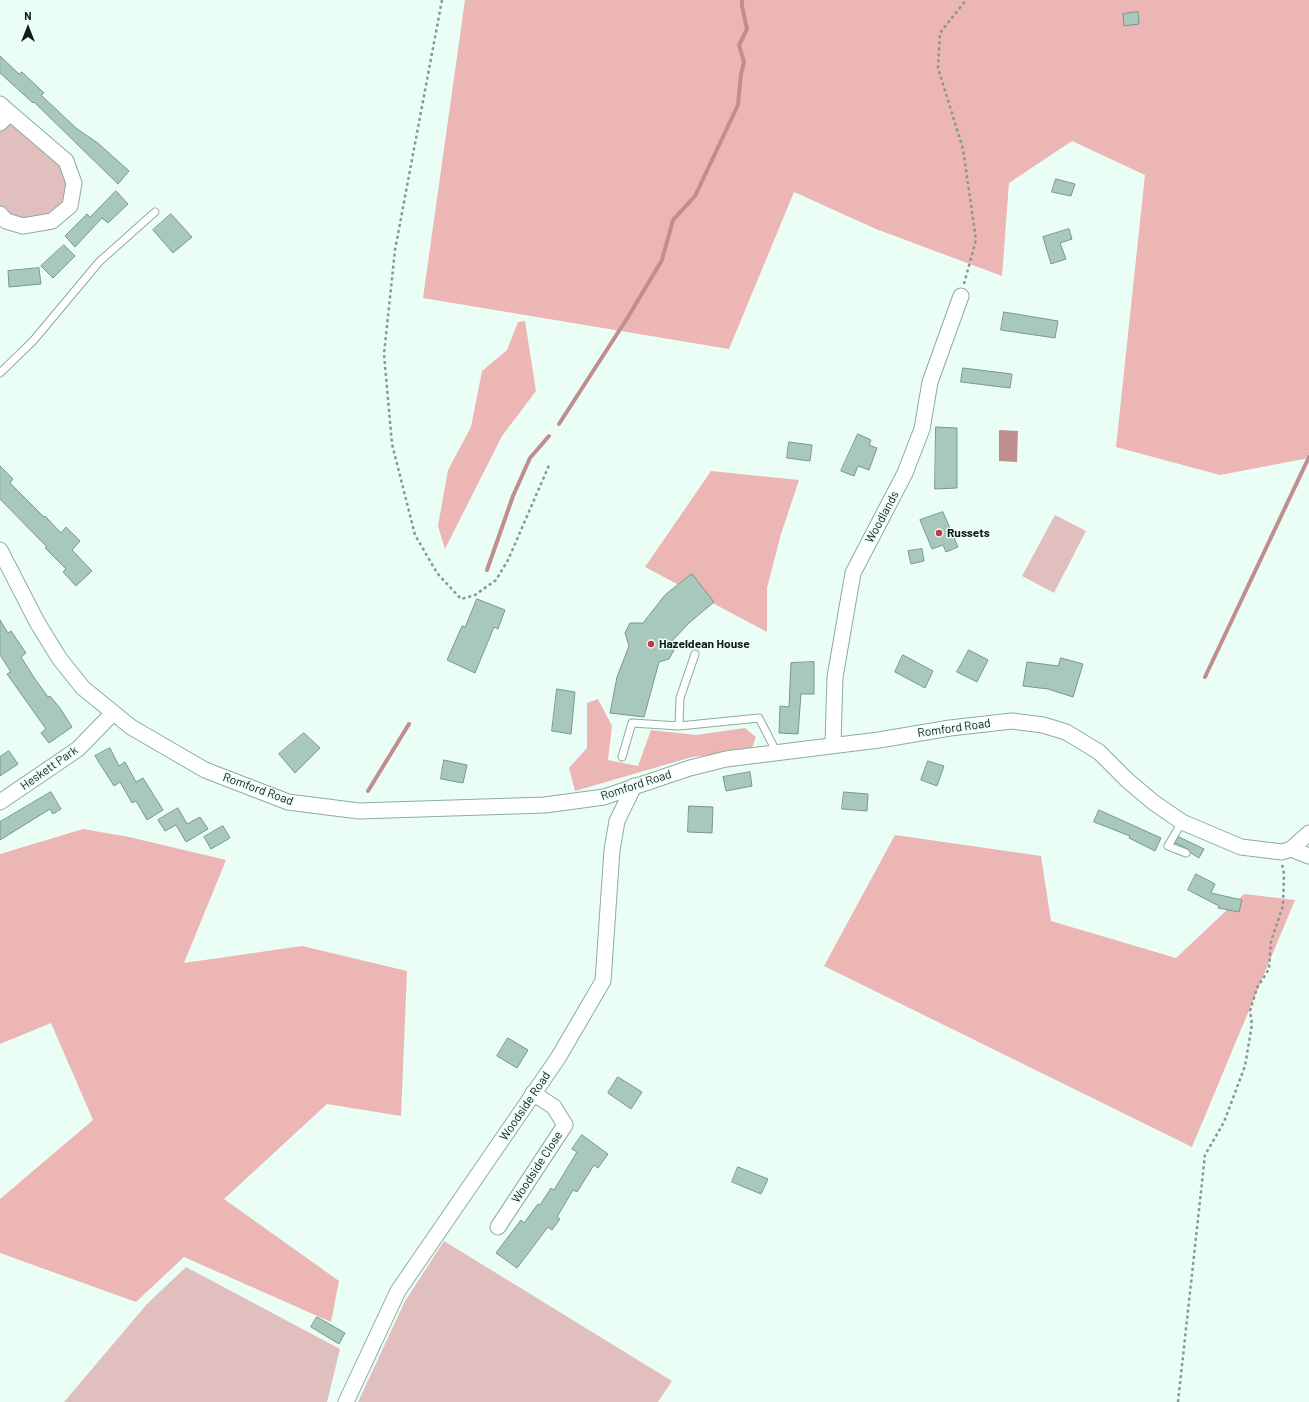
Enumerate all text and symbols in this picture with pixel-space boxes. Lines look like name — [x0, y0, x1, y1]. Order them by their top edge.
north arrow — [8, 8, 48, 48]
text: N — [24, 9, 32, 22]
street label: Woodlands — [862, 488, 902, 546]
place label: Russets — [947, 526, 990, 540]
marker: Russets — [934, 528, 944, 538]
place label: Hazeldean House — [659, 637, 750, 651]
marker: Hazeldean House — [646, 639, 656, 649]
street label: Romford Road — [916, 716, 992, 740]
street label: Heskett Park — [18, 743, 80, 793]
street label: Romford Road — [599, 767, 673, 803]
street label: Romford Road — [221, 770, 295, 808]
street label: Woodside Road — [497, 1069, 553, 1143]
street label: Woodside Close — [508, 1128, 566, 1206]

